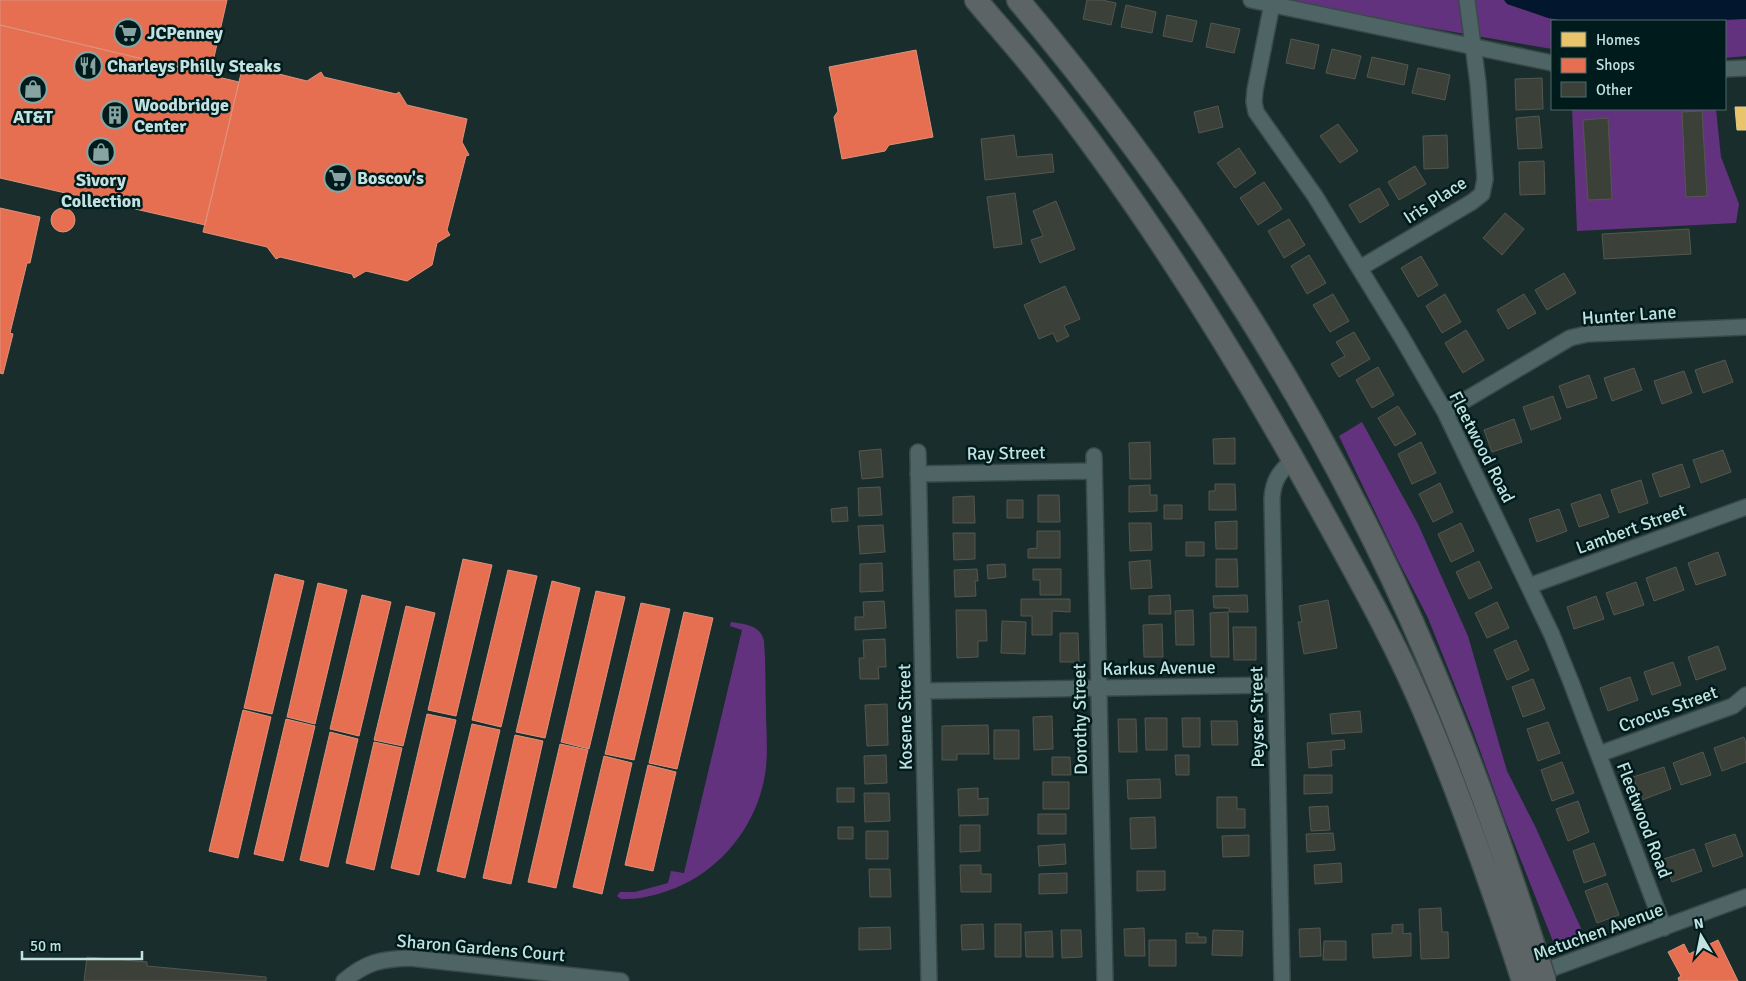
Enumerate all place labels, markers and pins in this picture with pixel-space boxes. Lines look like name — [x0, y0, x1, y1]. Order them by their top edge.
supermarket icon: JCPenney — [113, 18, 143, 48]
place label: JCPenney — [147, 22, 223, 44]
restaurant icon: Charleys Philly Steaks — [73, 51, 103, 81]
place label: Charleys Philly Steaks — [107, 55, 281, 77]
shop icon: AT&T — [18, 74, 48, 104]
place label: Woodbridge Center — [134, 94, 229, 137]
building icon: Woodbridge Center — [100, 100, 130, 130]
place label: AT&T — [13, 106, 54, 128]
shop icon: Sivory Collection — [86, 137, 116, 167]
supermarket icon: Boscov's — [323, 163, 353, 193]
place label: Boscov's — [357, 167, 424, 189]
place label: Sivory Collection — [61, 169, 141, 212]

